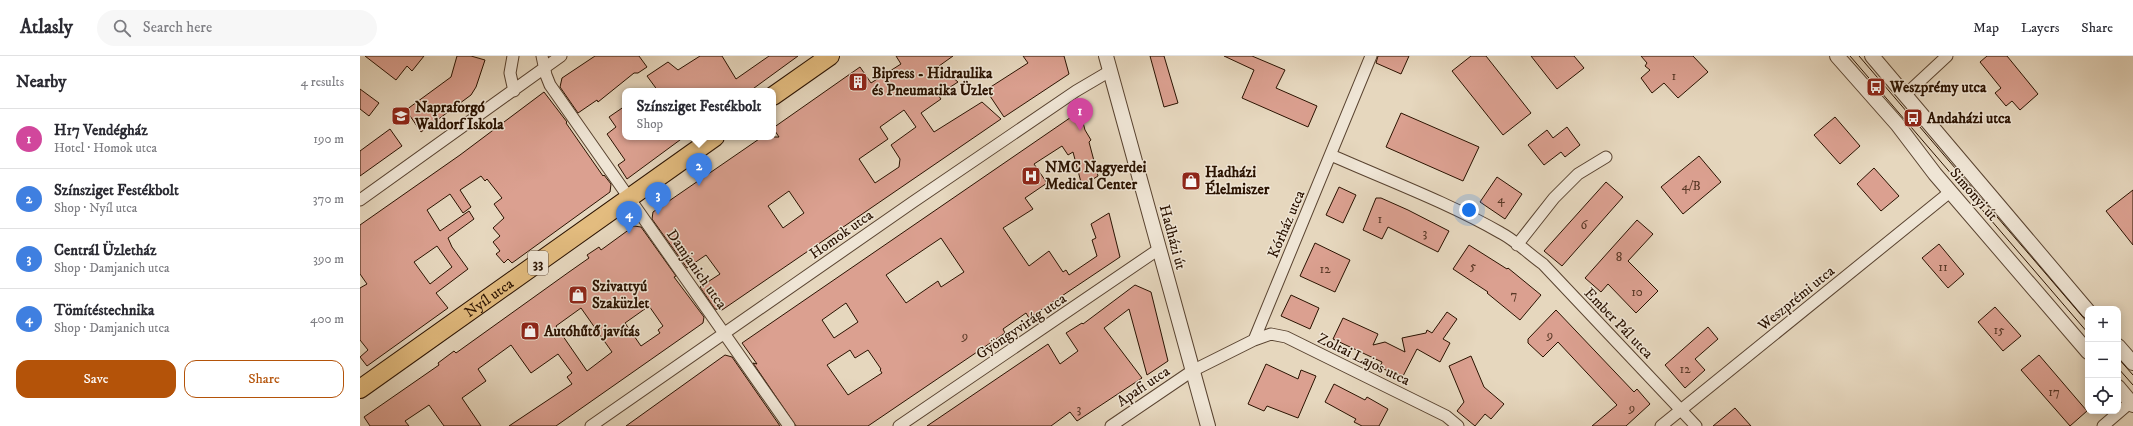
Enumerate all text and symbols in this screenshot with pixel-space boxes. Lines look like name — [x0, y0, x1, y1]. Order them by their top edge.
search box — [97, 10, 377, 46]
text: Atlasly — [20, 16, 73, 39]
icon: search — [111, 17, 133, 39]
text: Search here — [143, 18, 212, 37]
text: Map — [1973, 19, 1999, 37]
text: Layers — [2021, 19, 2059, 37]
text: Share — [2081, 19, 2113, 37]
place label: Bipress - Hidraulika és Pneumatika Üzlet — [872, 64, 993, 100]
house number: 1 — [1672, 68, 1677, 84]
text: Nearby — [16, 71, 66, 93]
building icon: Bipress - Hidraulika és Pneumatika Üzlet — [847, 71, 869, 93]
text: 4 results — [301, 74, 344, 90]
bus stop icon: Weszprémy utca — [1865, 76, 1887, 98]
place label: Weszprémy utca — [1889, 78, 1987, 97]
popup — [622, 88, 776, 140]
text: Színsziget Festékbolt — [637, 97, 761, 116]
place label: Napraforgó Waldorf Iskola — [414, 98, 504, 134]
pin: 1 — [1067, 98, 1093, 131]
school or university icon: Napraforgó Waldorf Iskola — [390, 105, 412, 127]
bus stop icon: Andaházi utca — [1902, 107, 1924, 129]
place label: Andaházi utca — [1926, 109, 2012, 128]
text: Shop — [637, 116, 663, 132]
text: H17 Vendégház — [54, 121, 148, 140]
text: 1 — [27, 131, 31, 147]
text: 190 m — [313, 131, 344, 147]
text: Hotel · Homok utca — [54, 140, 157, 156]
pin: 2 — [686, 153, 712, 186]
place label: NMC Nagyerdei Medical Center — [1045, 158, 1146, 194]
place label: Hadházi Élelmiszer — [1205, 163, 1270, 199]
street label: Simonyi út — [1945, 164, 2002, 225]
hospital icon: NMC Nagyerdei Medical Center — [1020, 165, 1042, 187]
shop icon: Hadházi Élelmiszer — [1180, 170, 1202, 192]
house number: 4/B — [1681, 178, 1701, 194]
text: Színsziget Festékbolt — [54, 181, 179, 200]
pin: 3 — [645, 182, 671, 215]
street label: Kórház utca — [1264, 187, 1310, 261]
text: 2 — [26, 191, 32, 207]
text: 370 m — [313, 191, 344, 207]
house number: 4 — [1497, 191, 1505, 207]
text: Shop · Nyíl utca — [54, 200, 137, 216]
your location — [1459, 200, 1479, 220]
pin: 4 — [616, 201, 642, 234]
street label: Hadházi út — [1155, 203, 1190, 272]
street label: Homok utca — [806, 205, 877, 263]
house number: 1 — [1378, 211, 1383, 227]
house number: 6 — [1581, 217, 1589, 233]
house number: 3 — [1423, 225, 1428, 241]
street label: Damjanich utca — [662, 226, 731, 313]
text: Centrál Üzletház — [54, 241, 156, 260]
house number: 8 — [1616, 249, 1622, 265]
text: 3 — [27, 251, 31, 267]
text: 390 m — [313, 251, 344, 267]
road number: 33 — [528, 251, 548, 275]
house number: 5 — [1470, 258, 1477, 274]
house number: 11 — [1938, 259, 1948, 275]
text: Shop · Damjanich utca — [54, 260, 170, 276]
house number: 12 — [1319, 261, 1331, 277]
street label: Weszprémi utca — [1753, 261, 1839, 336]
street label: Nyíl utca — [461, 274, 518, 322]
place label: Szivattyú Szaküzlet — [592, 277, 649, 313]
shop icon: Szivattyú Szaküzlet — [567, 284, 589, 306]
street label: Ember Pál utca — [1580, 284, 1658, 363]
house number: 10 — [1631, 284, 1643, 300]
house number: 7 — [1511, 287, 1518, 303]
street label: Gyöngyvirág utca — [972, 289, 1071, 364]
text: Tömítéstechnika — [54, 301, 154, 320]
map controls — [2085, 306, 2121, 414]
button: + — [2085, 306, 2121, 342]
text: 4 — [25, 311, 33, 327]
text: 400 m — [310, 311, 344, 327]
text: Shop · Damjanich utca — [54, 320, 170, 336]
shop icon: Autóhűtő javítás — [519, 320, 541, 342]
place label: Autóhűtő javítás — [543, 322, 640, 341]
house number: 15 — [1993, 322, 2005, 338]
house number: 9 — [1546, 327, 1553, 343]
house number: 9 — [961, 328, 968, 344]
street label: Zoltai Lajos utca — [1314, 329, 1414, 390]
button: − — [2085, 342, 2121, 378]
button: Save — [16, 360, 176, 398]
button: Share — [184, 360, 344, 398]
street label: Apafi utca — [1113, 361, 1174, 411]
house number: 12 — [1679, 361, 1691, 377]
button: locate — [2085, 378, 2121, 414]
house number: 17 — [2048, 384, 2060, 400]
house number: 9 — [1628, 400, 1635, 416]
house number: 3 — [1077, 401, 1082, 417]

